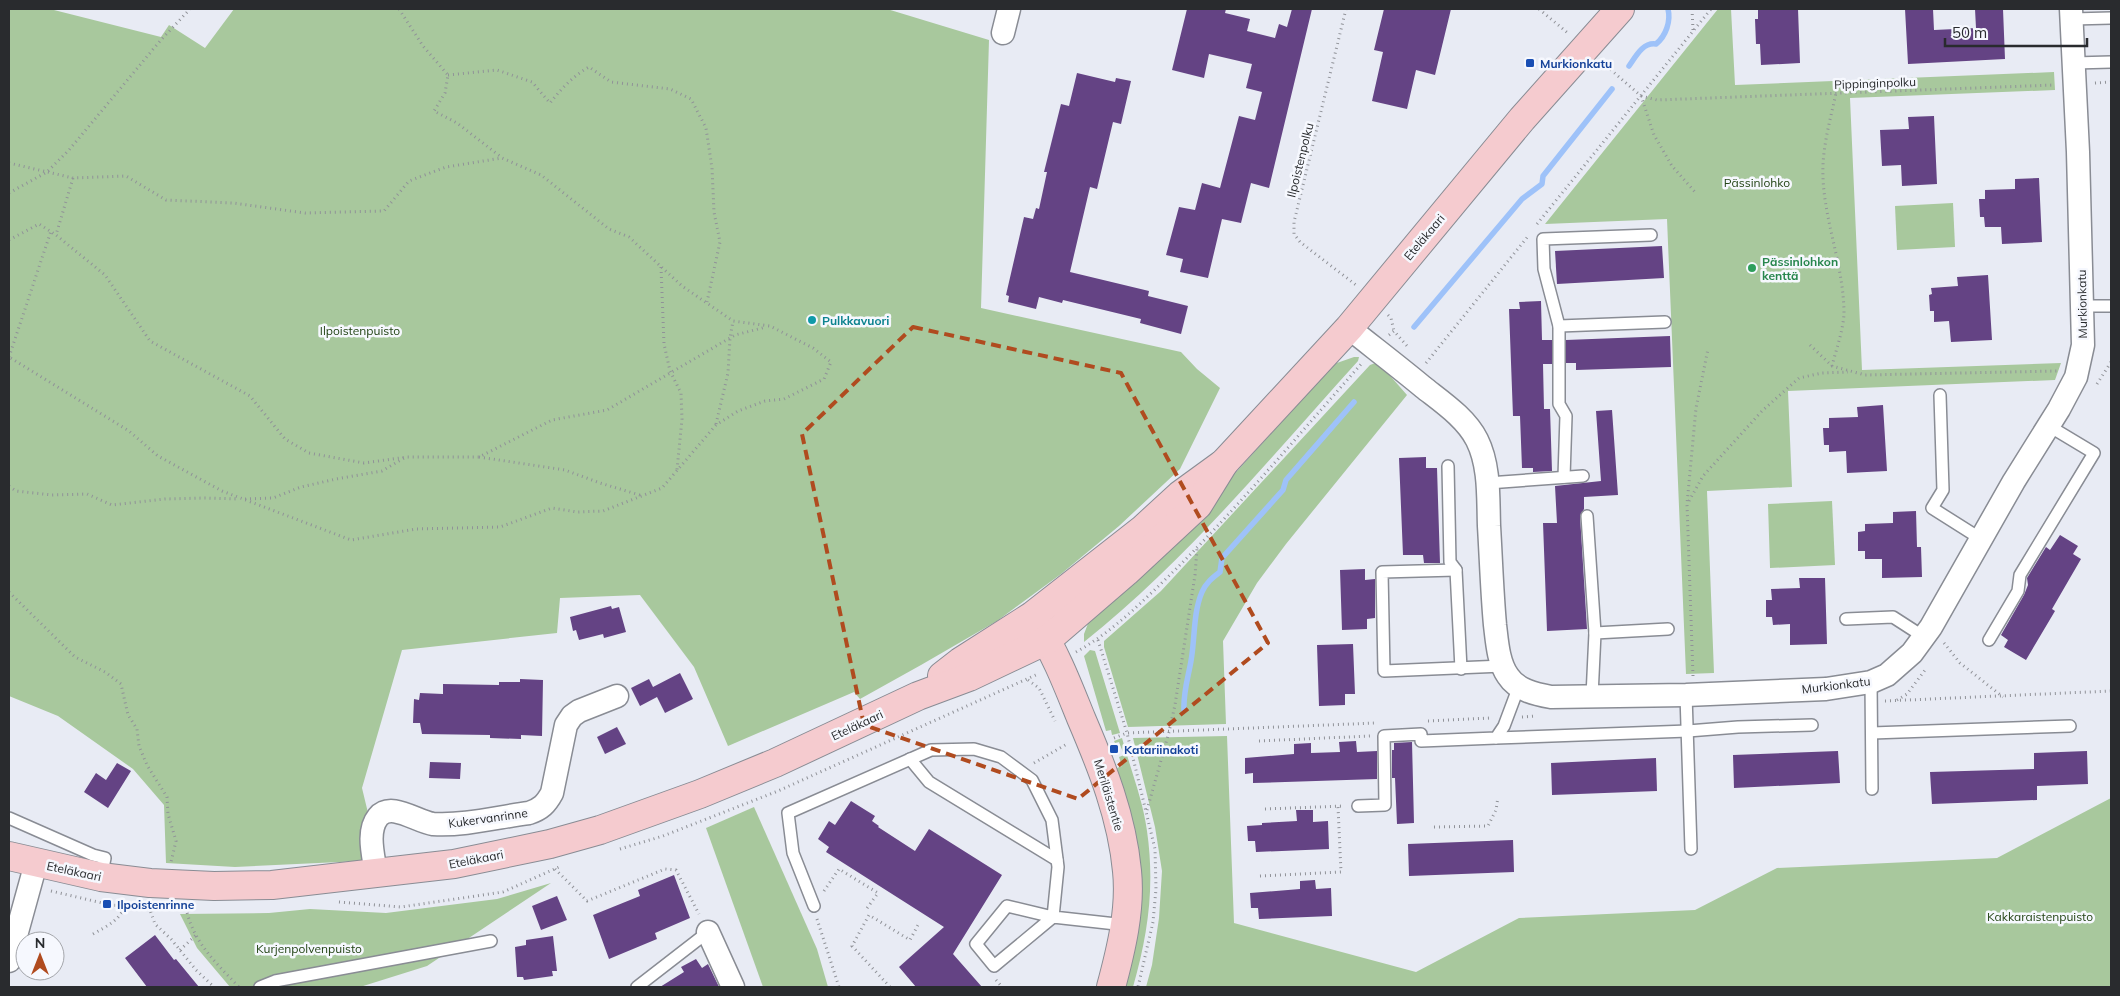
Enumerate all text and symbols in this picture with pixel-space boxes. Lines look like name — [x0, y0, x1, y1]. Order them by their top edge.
scale bar — [1945, 15, 2088, 47]
text: 50 m — [1952, 23, 1987, 42]
place label: Murkionkatu — [1540, 56, 1612, 71]
marker: Murkionkatu — [1524, 57, 1536, 69]
street label: Pippinginpolku — [1834, 74, 1916, 92]
street label: Ilpoistenpolku — [1283, 121, 1317, 199]
park label: Pässinlohko — [1724, 175, 1790, 190]
street label: Eteläkaari — [1400, 211, 1448, 263]
place label: Pässinlohkon kenttä — [1762, 254, 1838, 283]
marker: Pässinlohkon kenttä — [1746, 262, 1758, 274]
street label: Murkionkatu — [2074, 269, 2090, 339]
place label: Pulkkavuori — [822, 313, 889, 328]
marker: Pulkkavuori — [806, 314, 818, 326]
park label: Ilpoistenpuisto — [320, 323, 400, 338]
street label: Murkionkatu — [1801, 673, 1871, 697]
street label: Eteläkaari — [829, 706, 885, 744]
place label: Katariinakoti — [1124, 742, 1198, 757]
marker: Katariinakoti — [1108, 743, 1120, 755]
street label: Meriläistentie — [1091, 757, 1127, 833]
street label: Kukervanrinne — [447, 805, 529, 831]
street label: Eteläkaari — [447, 846, 505, 872]
street label: Eteläkaari — [45, 858, 103, 884]
place label: Ilpoistenrinne — [117, 897, 195, 912]
marker: Ilpoistenrinne — [101, 898, 113, 910]
park label: Kakkaraistenpuisto — [1987, 909, 2093, 924]
north arrow — [15, 931, 65, 981]
text: N — [35, 934, 45, 952]
park label: Kurjenpolvenpuisto — [256, 941, 362, 956]

